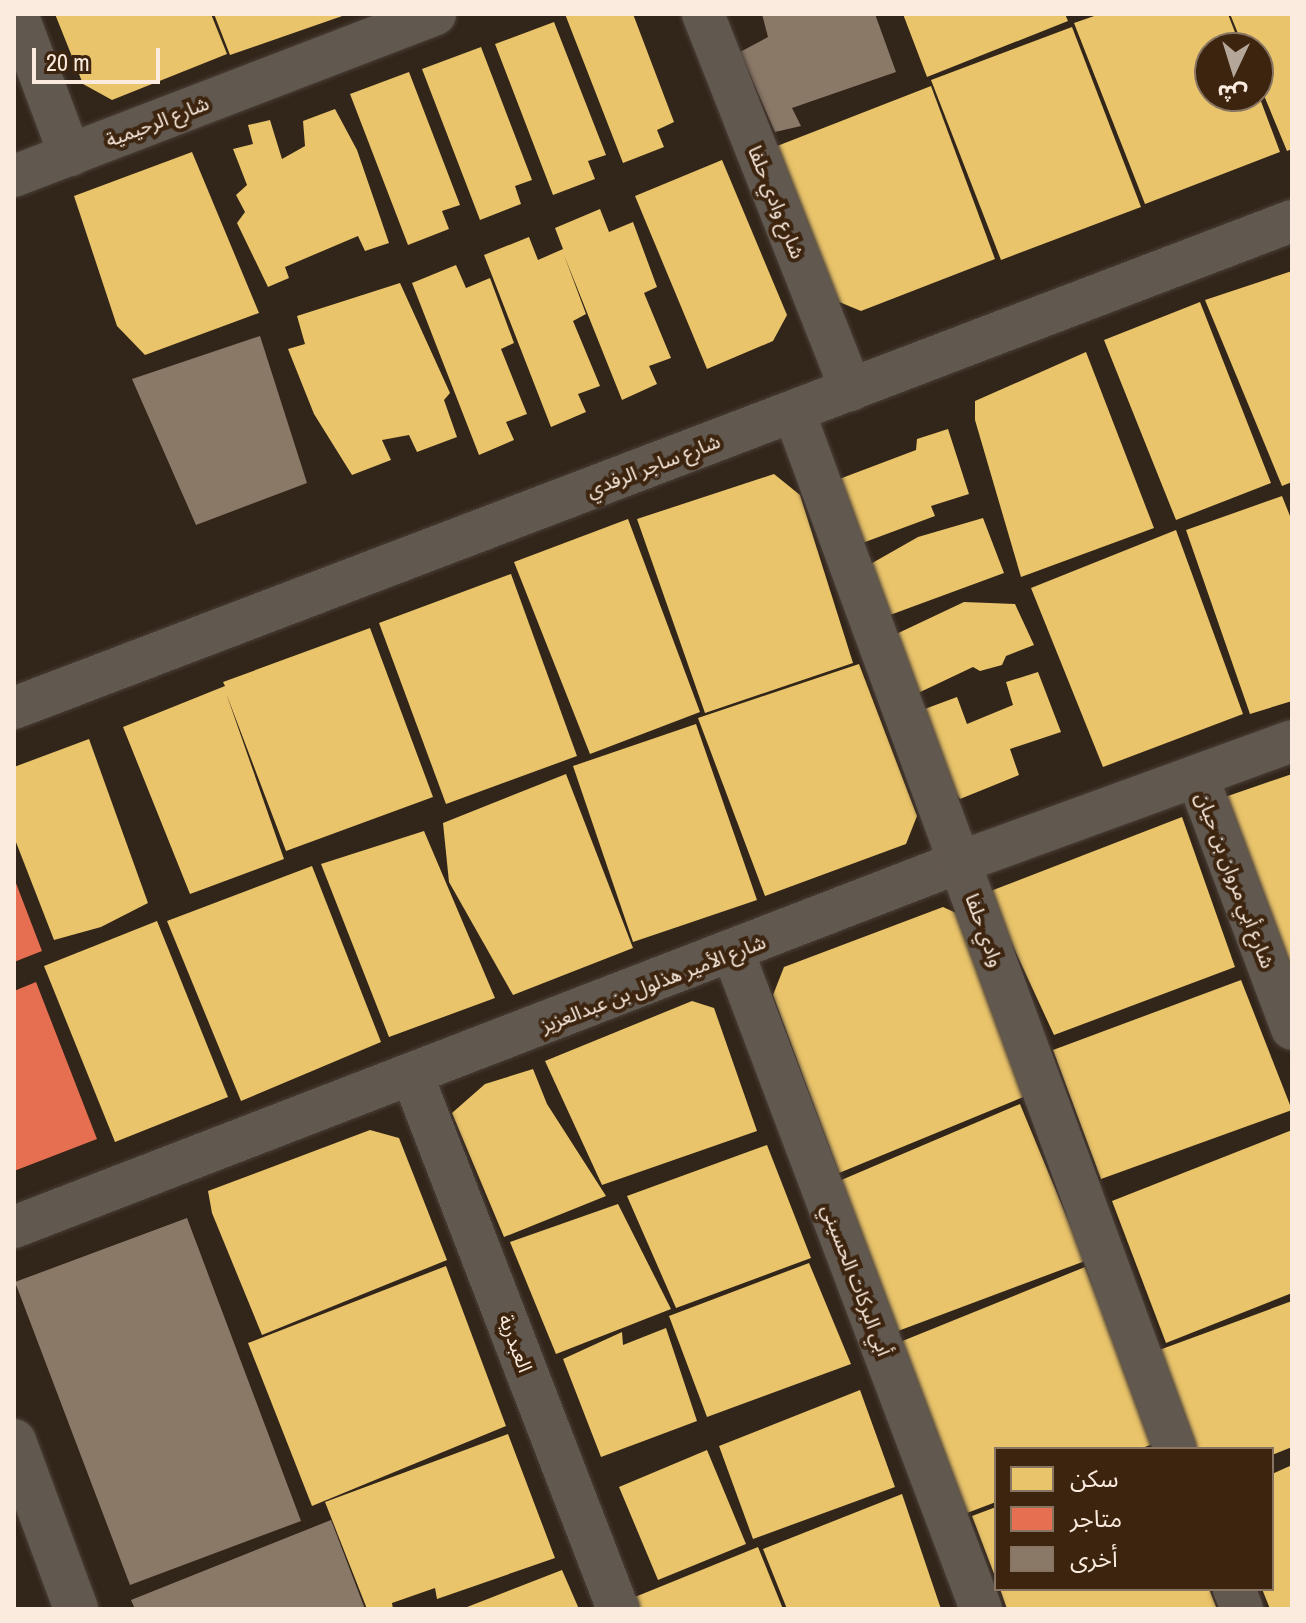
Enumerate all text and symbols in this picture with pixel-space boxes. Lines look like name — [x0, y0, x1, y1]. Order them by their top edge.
scale bar — [36, 32, 164, 82]
north arrow — [1194, 32, 1274, 112]
text: 20 m — [46, 46, 90, 78]
text: ش — [1216, 78, 1249, 110]
street label: شارع الرحيمية — [102, 90, 212, 152]
street label: شارع وادي حلفا — [743, 142, 811, 262]
street label: شارع ساجر الرفدي — [583, 428, 723, 502]
street label: شارع أبي مروان بن حيان — [1191, 789, 1281, 971]
street label: وادي حلفا — [961, 890, 1009, 970]
street label: شارع الأمير هذلول بن عبدالعزيز — [537, 929, 769, 1037]
street label: أبي البركات الحسيني — [817, 1201, 897, 1359]
street label: العبدرية — [494, 1311, 538, 1375]
legend — [994, 1447, 1274, 1591]
text: سكن — [1070, 1462, 1119, 1494]
text: متاجر — [1070, 1502, 1122, 1534]
text: أخرى — [1070, 1542, 1118, 1574]

